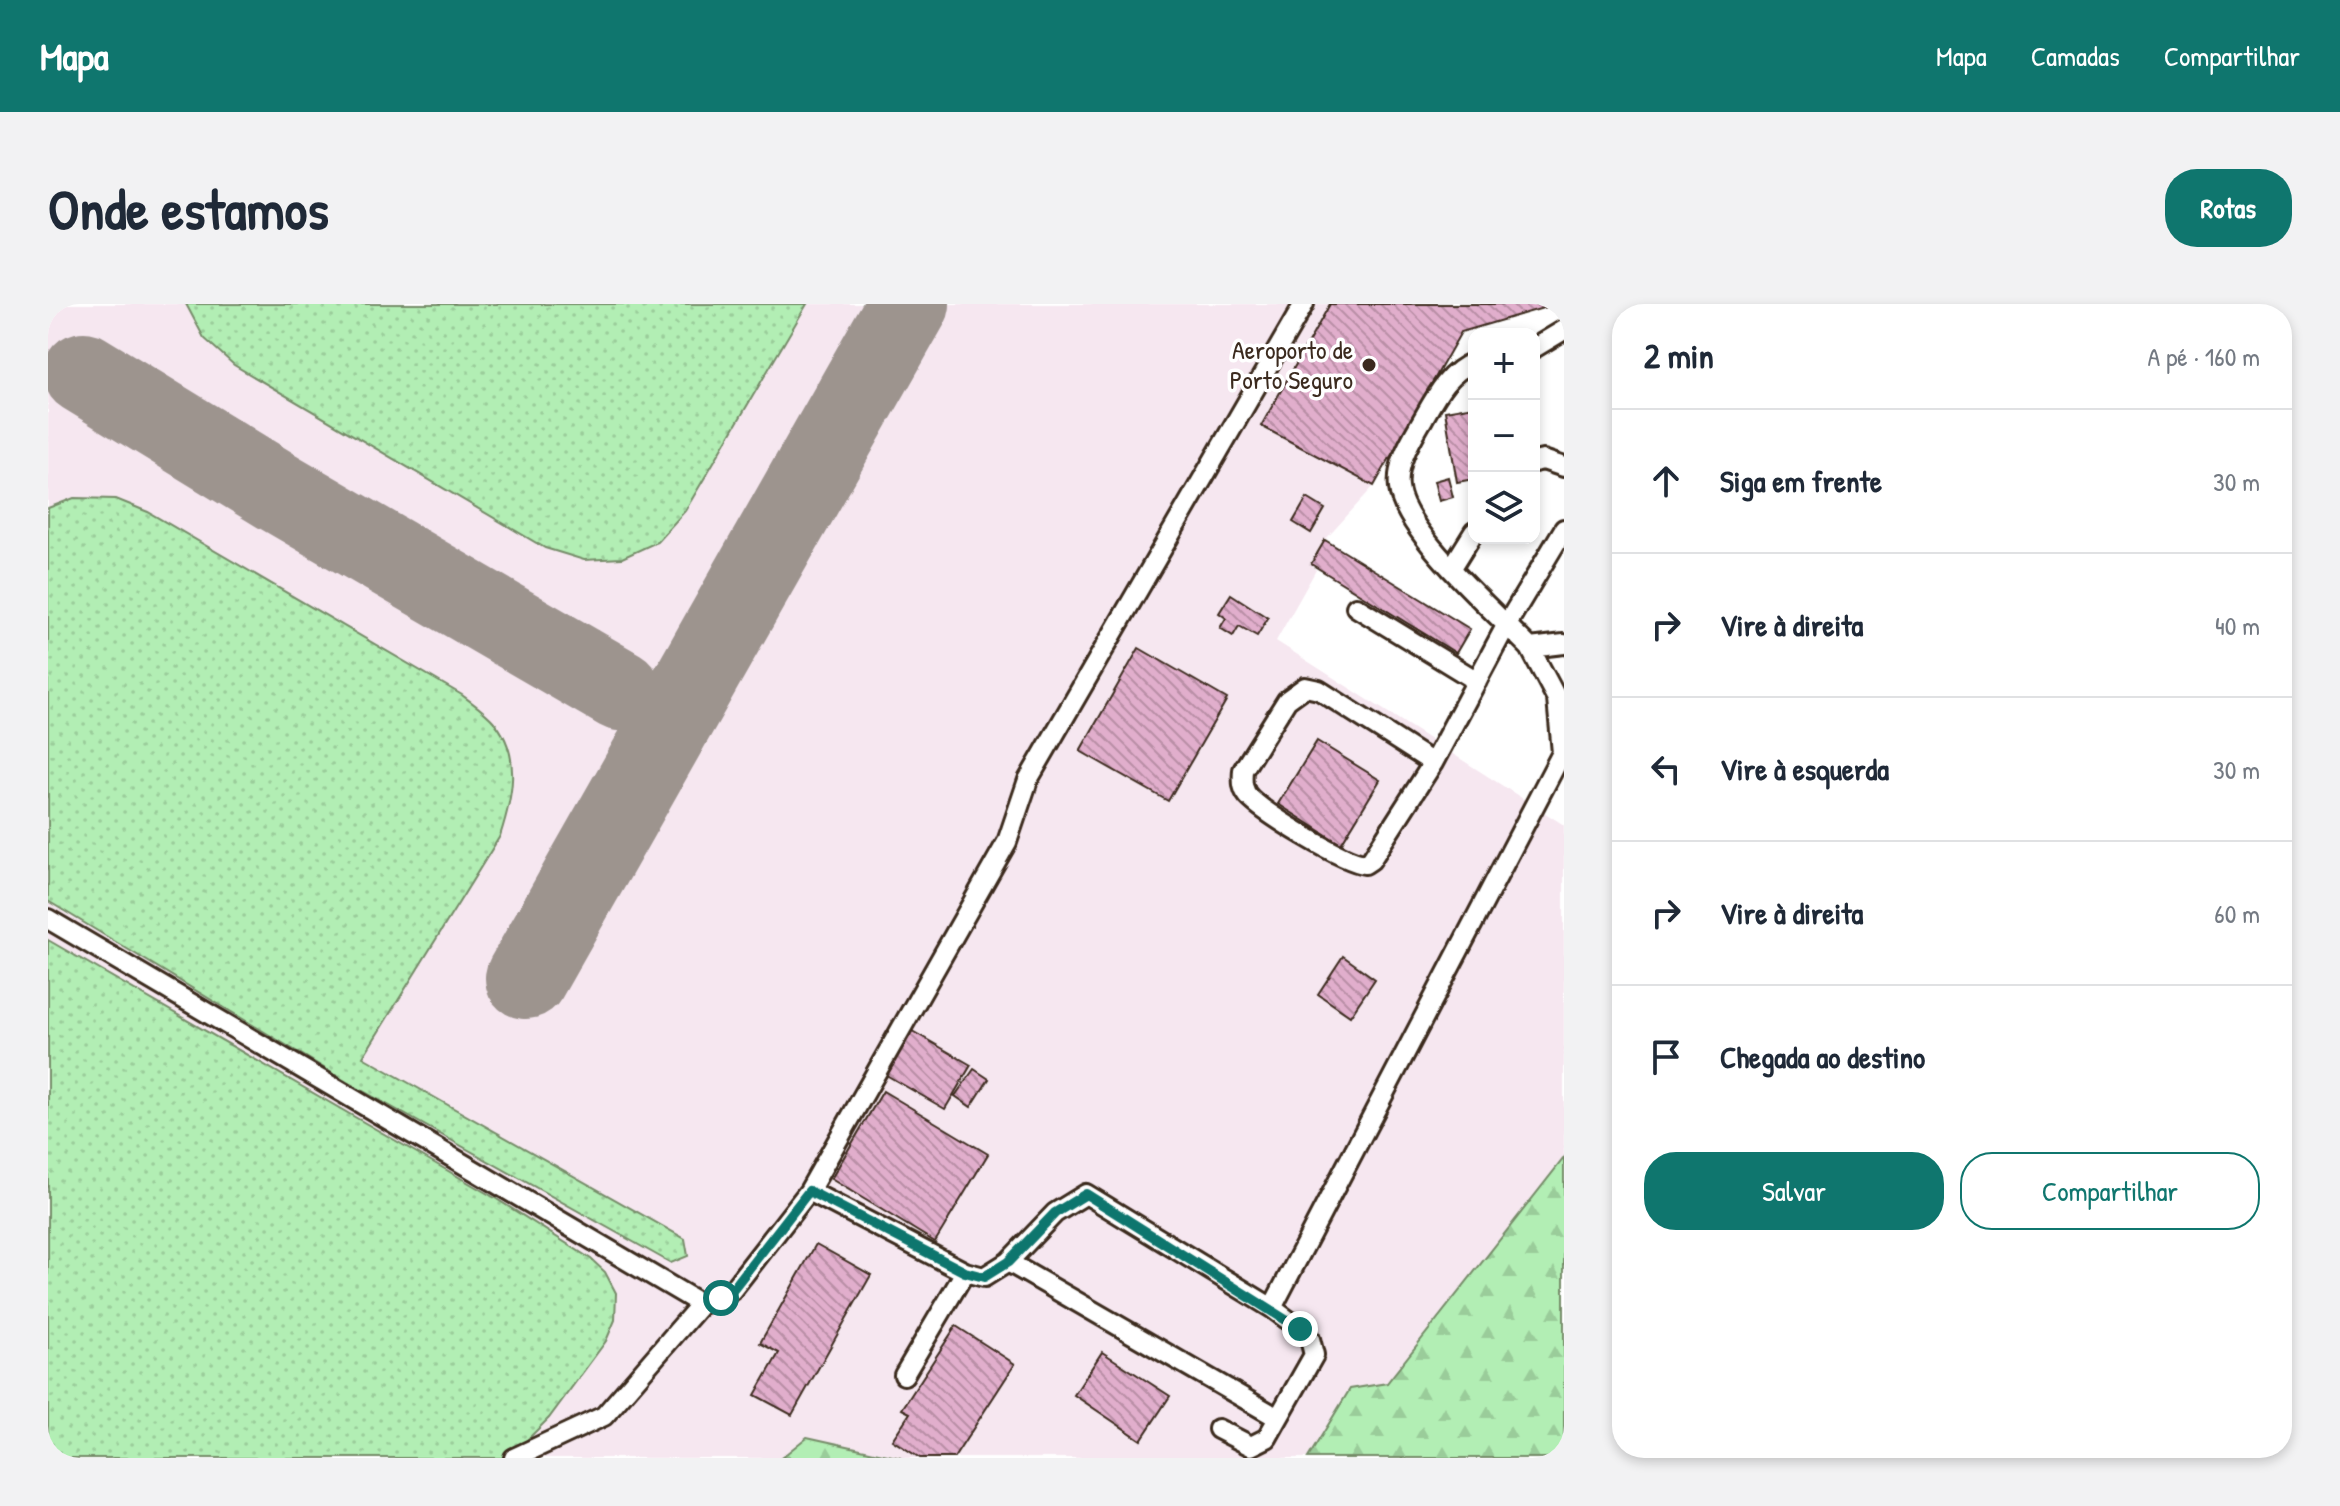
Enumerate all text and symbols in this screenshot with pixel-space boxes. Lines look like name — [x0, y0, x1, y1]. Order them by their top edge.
text: Mapa — [40, 30, 109, 82]
text: Mapa — [1936, 37, 1987, 75]
text: Camadas — [2031, 37, 2120, 75]
text: Compartilhar — [2164, 37, 2300, 75]
button: Rotas — [2165, 169, 2292, 247]
text: Onde estamos — [48, 171, 329, 246]
map controls — [1468, 328, 1540, 544]
button: + — [1468, 328, 1540, 400]
place label: Aeroporto de Porto Seguro — [1230, 332, 1353, 397]
text: 2 min — [1644, 333, 1714, 379]
text: A pé · 160 m — [2148, 339, 2260, 374]
marker: Aeroporto de Porto Seguro — [1360, 356, 1378, 374]
button: − — [1468, 400, 1540, 472]
icon: ahead — [1644, 459, 1688, 503]
text: Siga em frente — [1720, 461, 1882, 501]
text: 30 m — [2213, 464, 2260, 499]
button: layers — [1468, 472, 1540, 544]
icon: right — [1644, 603, 1688, 647]
text: Vire à direita — [1720, 605, 1863, 645]
text: 40 m — [2215, 608, 2260, 643]
icon: left — [1644, 747, 1688, 791]
text: Vire à esquerda — [1720, 749, 1889, 789]
text: 30 m — [2213, 752, 2260, 787]
icon: right — [1644, 891, 1688, 935]
text: Vire à direita — [1720, 893, 1863, 933]
text: 60 m — [2214, 896, 2260, 931]
icon: arrive — [1644, 1035, 1688, 1079]
text: Chegada ao destino — [1720, 1037, 1925, 1077]
button: Salvar — [1644, 1152, 1944, 1230]
button: Compartilhar — [1960, 1152, 2260, 1230]
route start — [703, 1280, 739, 1316]
route end — [1282, 1311, 1318, 1347]

